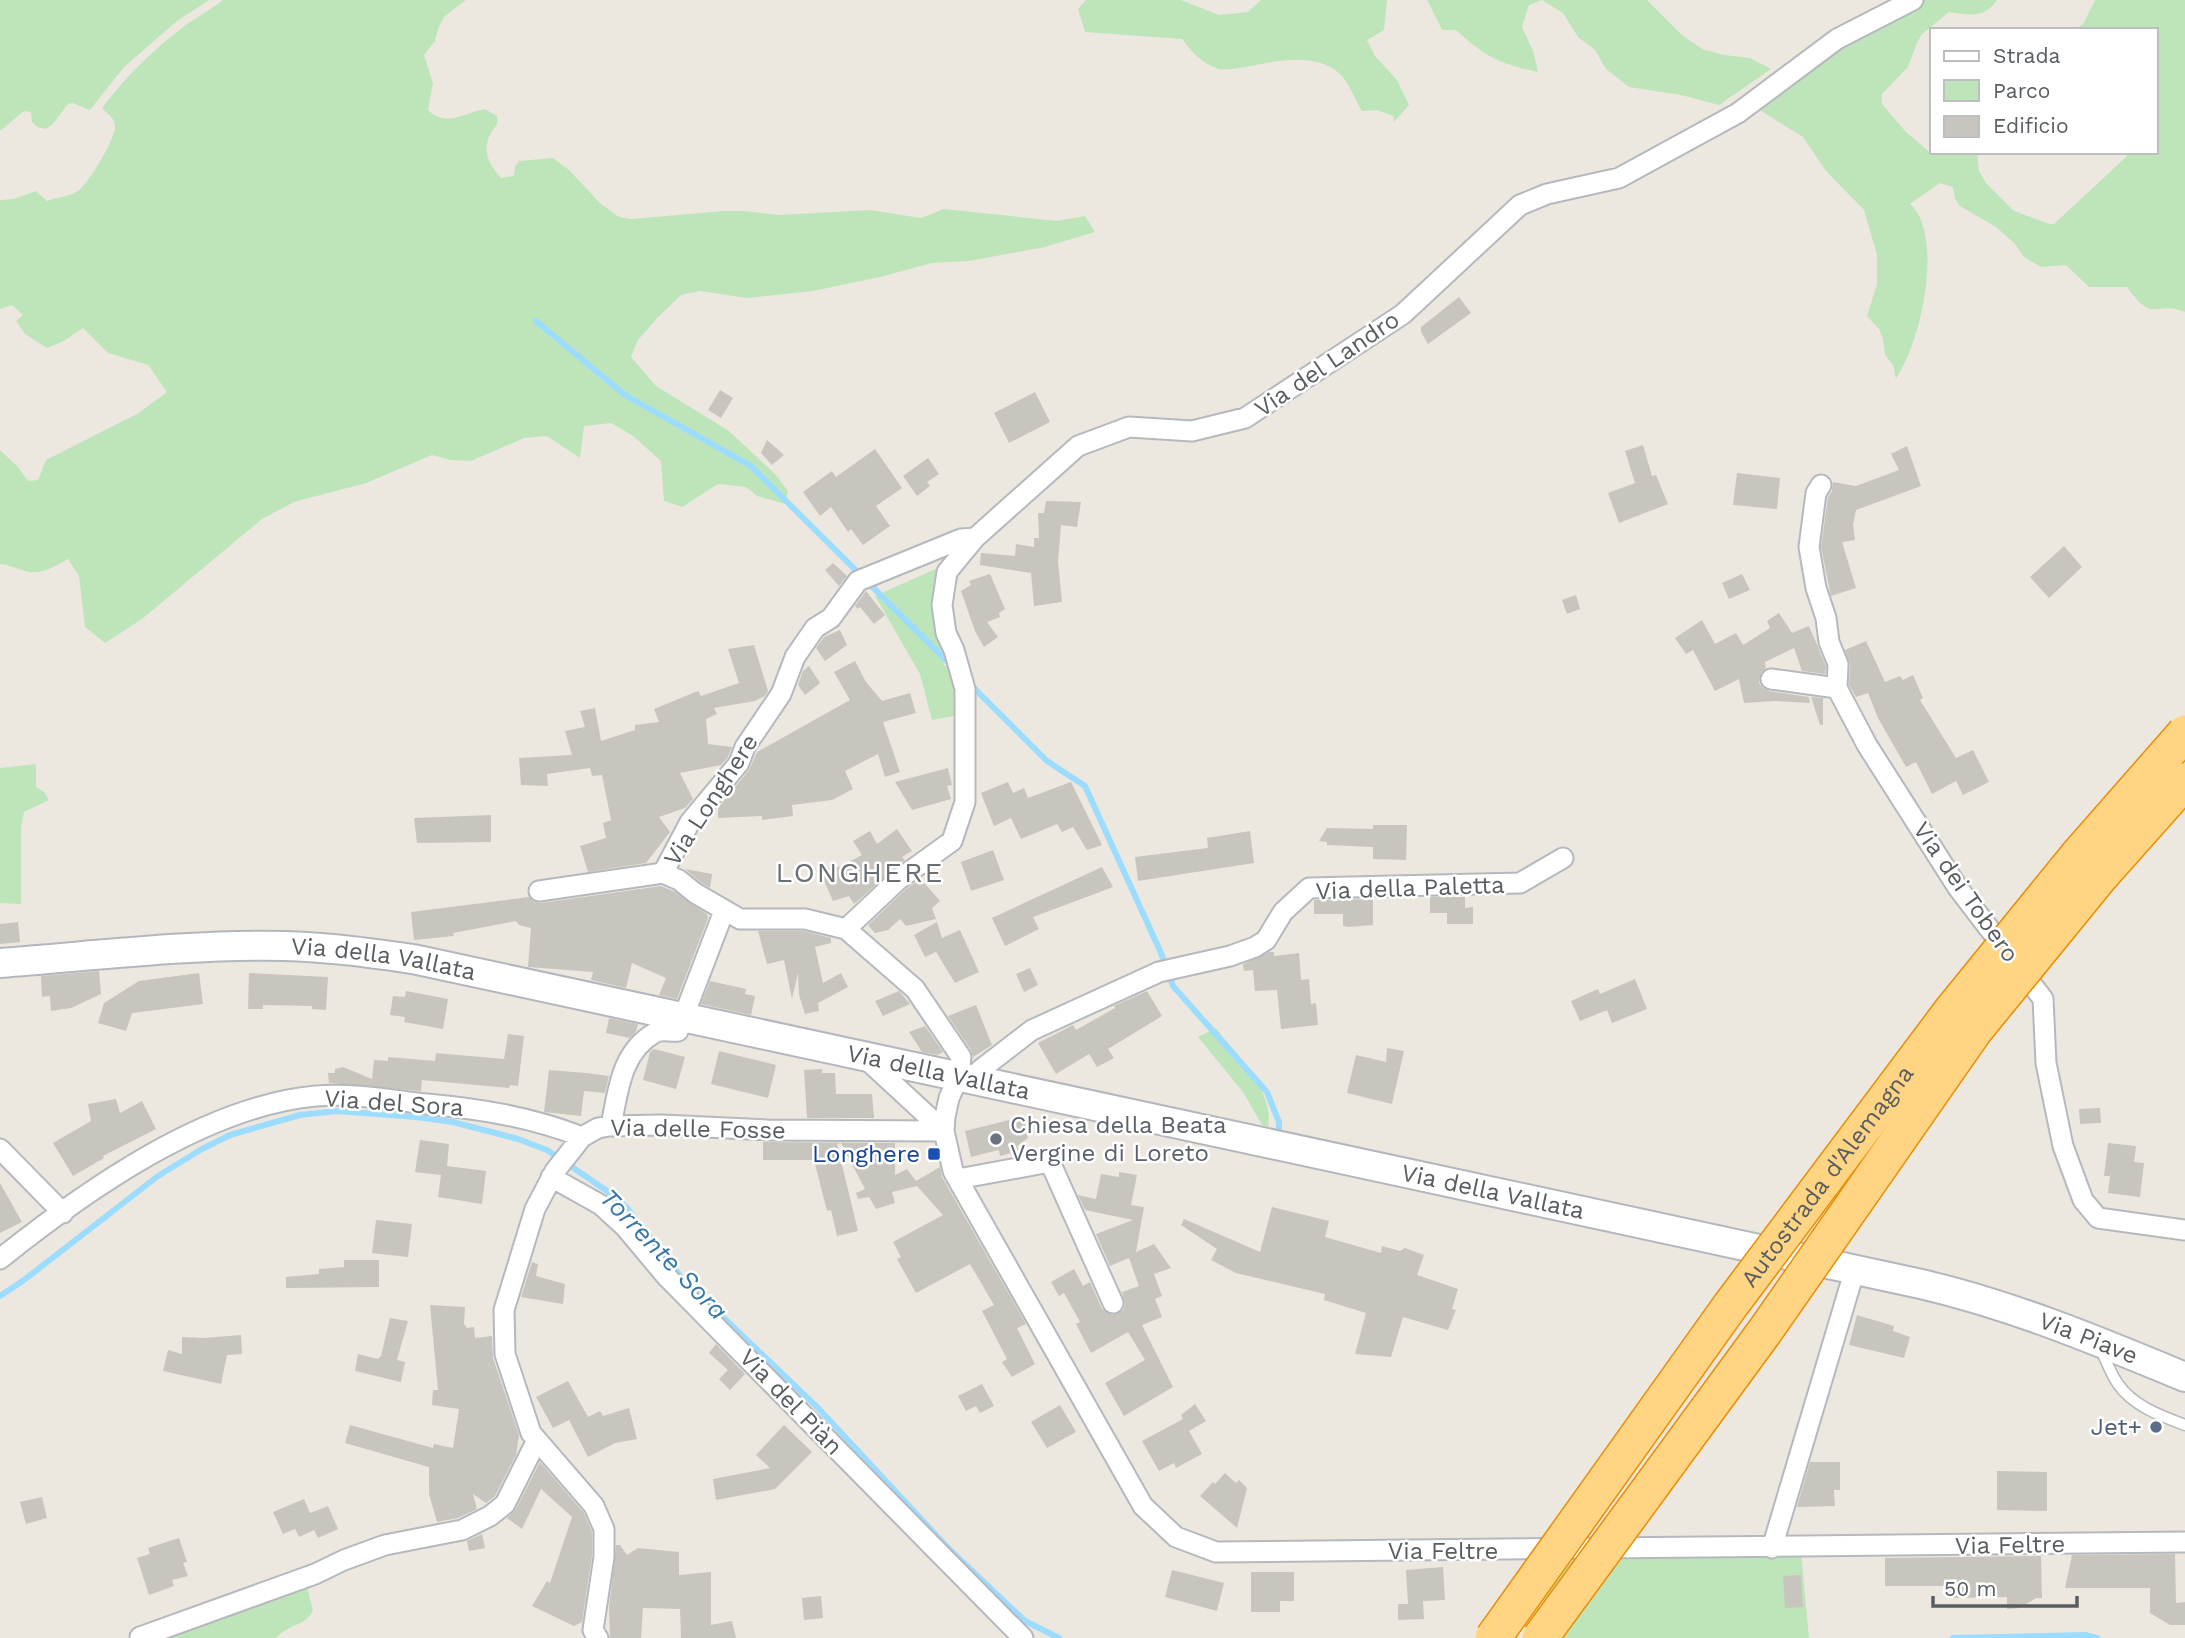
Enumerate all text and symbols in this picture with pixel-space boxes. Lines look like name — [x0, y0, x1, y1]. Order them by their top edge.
legend — [1930, 28, 2157, 154]
text: Strada — [1993, 43, 2061, 68]
text: Parco — [1993, 78, 2050, 103]
text: Edificio — [1993, 113, 2069, 138]
street label: Via del Landro — [1249, 305, 1405, 423]
street label: Via Longhere — [658, 729, 764, 871]
street label: Via dei Tobero — [1907, 816, 2025, 968]
district label: LONGHERE — [776, 856, 944, 889]
street label: Via della Paletta — [1315, 871, 1505, 905]
street label: Via della Vallata — [291, 932, 478, 986]
street label: Via della Vallata — [844, 1039, 1033, 1106]
street label: Autostrada d'Alemagna — [1735, 1060, 1919, 1293]
street label: Via del Sora — [323, 1084, 465, 1122]
place label: Chiesa della Beata Vergine di Loreto — [1010, 1111, 1226, 1167]
street label: Via delle Fosse — [610, 1113, 786, 1145]
marker: Chiesa della Beata Vergine di Loreto — [988, 1131, 1004, 1147]
place label: Longhere — [812, 1140, 920, 1168]
marker: Longhere — [926, 1146, 942, 1162]
street label: Via della Vallata — [1399, 1158, 1587, 1225]
water label: Torrente Sora — [594, 1182, 734, 1326]
street label: Via Piave — [2035, 1306, 2142, 1370]
street label: Via del Piàn — [734, 1343, 848, 1461]
place label: Jet+ — [2091, 1413, 2142, 1441]
marker: Jet+ — [2148, 1419, 2164, 1435]
street label: Via Feltre — [1955, 1530, 2065, 1560]
street label: Via Feltre — [1388, 1537, 1498, 1565]
scale bar — [1933, 1564, 2076, 1608]
text: 50 m — [1944, 1576, 1996, 1601]

